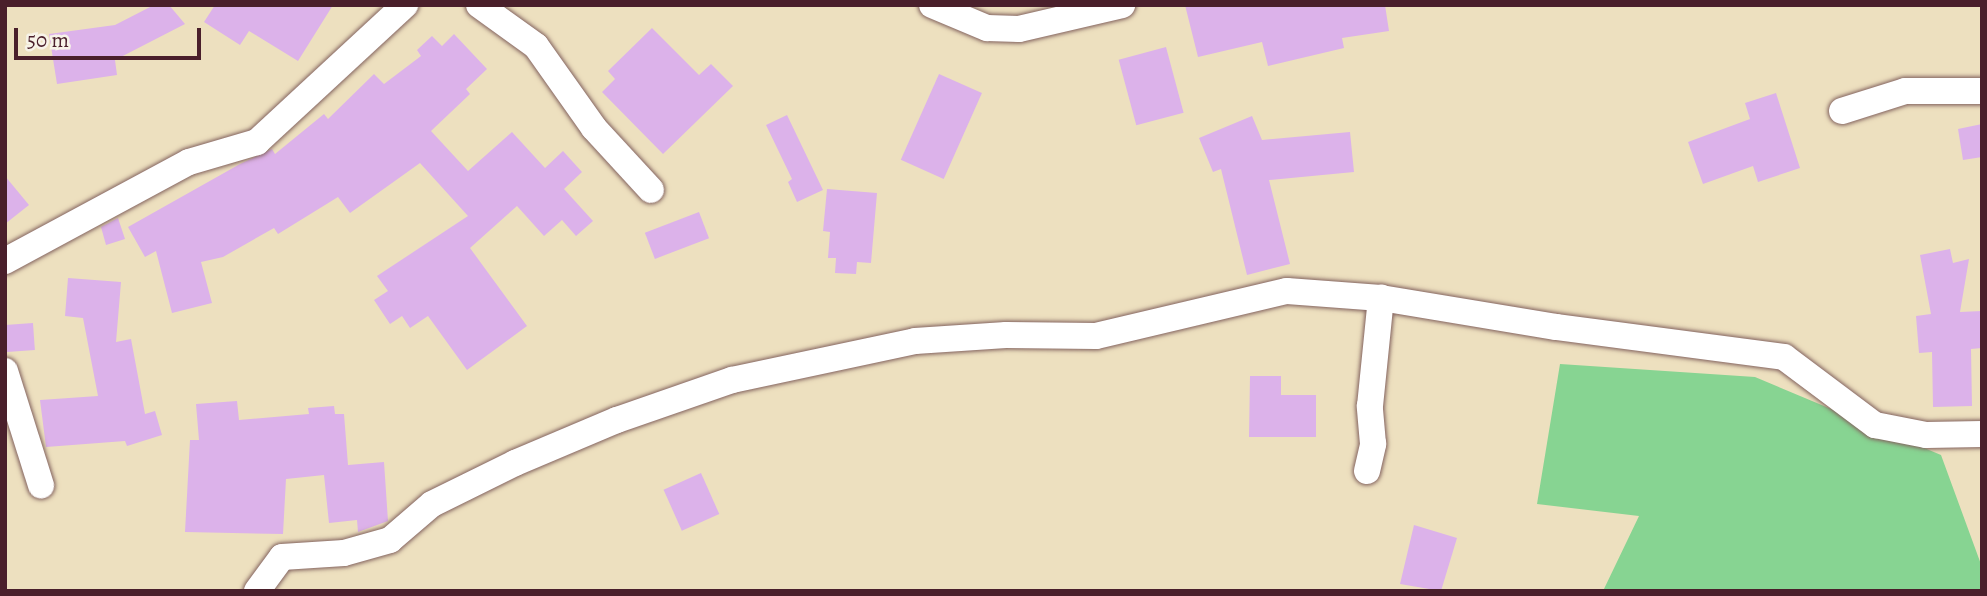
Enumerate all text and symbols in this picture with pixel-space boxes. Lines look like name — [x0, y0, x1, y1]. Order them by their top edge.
scale bar — [18, 14, 205, 58]
text: 50 m — [27, 26, 69, 54]

